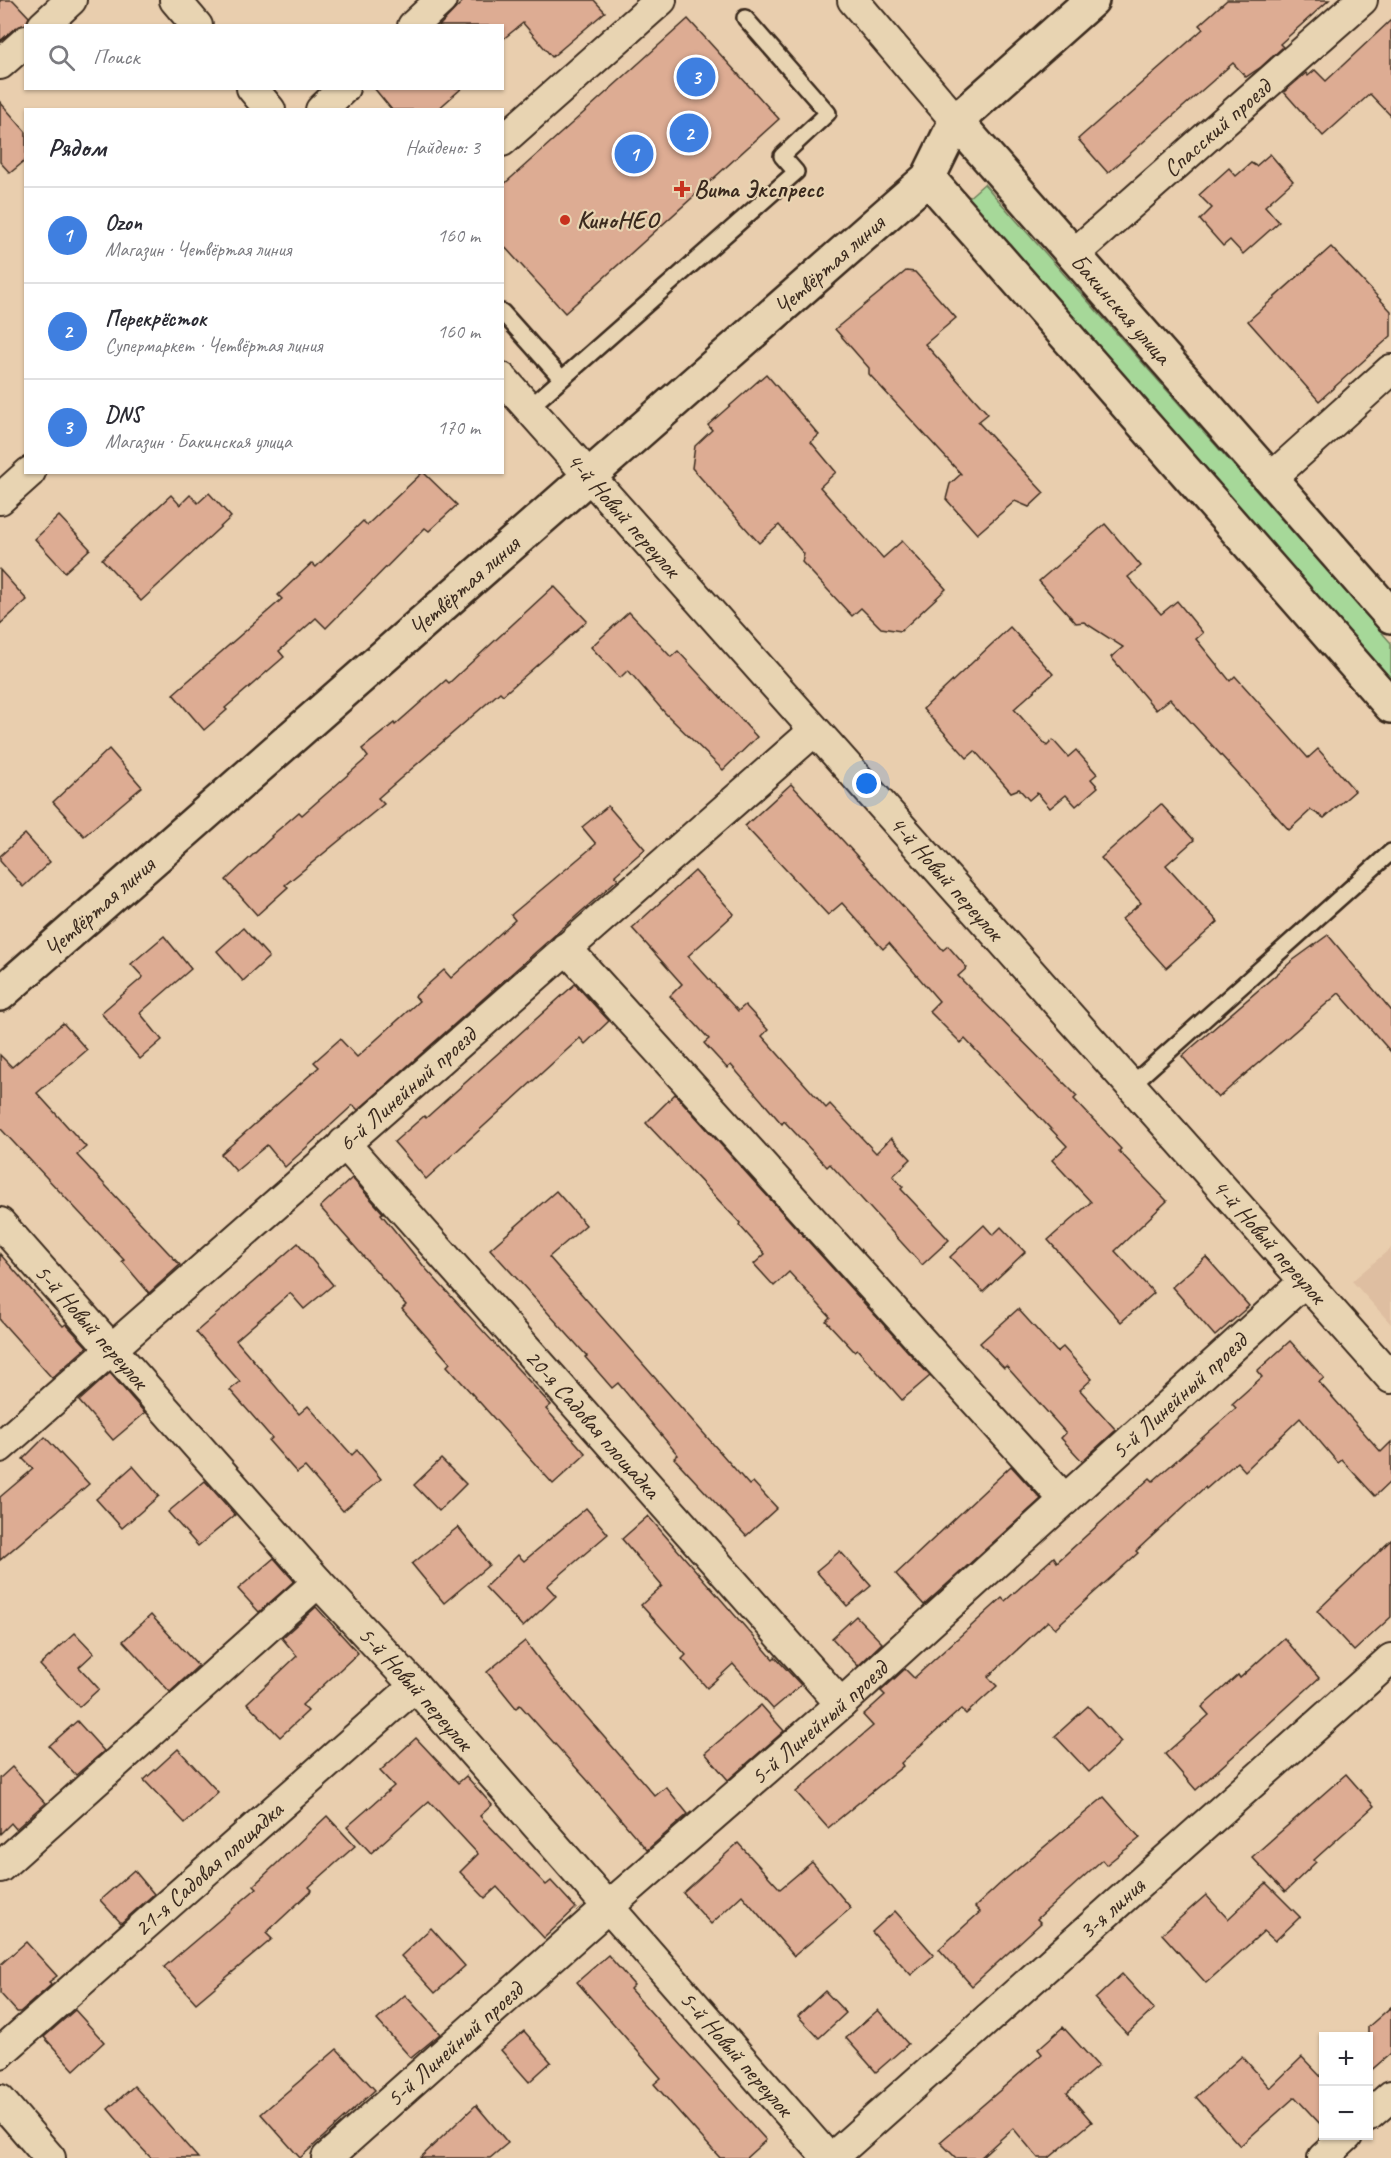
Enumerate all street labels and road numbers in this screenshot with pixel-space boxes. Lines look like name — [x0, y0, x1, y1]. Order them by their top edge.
street label: Спасский проезд — [1157, 71, 1279, 184]
street label: Четвёртая линия — [768, 207, 892, 322]
street label: Бакинская улица — [1064, 247, 1179, 372]
street label: 4-й Новый переулок — [560, 446, 689, 585]
street label: Четвёртая линия — [403, 528, 527, 643]
street label: 4-й Новый переулок — [883, 809, 1011, 948]
street label: Четвёртая линия — [38, 849, 162, 963]
street label: 6-й Линейный проезд — [332, 1019, 484, 1158]
street label: 4-й Новый переулок — [1206, 1172, 1334, 1312]
street label: 5-й Новый переулок — [28, 1257, 156, 1397]
street label: 5-й Линейный проезд — [1104, 1325, 1255, 1466]
street label: 20-я Садовая площадка — [519, 1343, 668, 1506]
street label: 5-й Новый переулок — [352, 1620, 481, 1758]
street label: 5-й Линейный проезд — [744, 1652, 896, 1791]
street label: 21-я Садовая площадка — [127, 1794, 290, 1943]
street label: 3-я линия — [1072, 1870, 1152, 1946]
street label: 5-й Линейный проезд — [380, 1973, 531, 2113]
street label: 5-й Новый переулок — [673, 1984, 801, 2124]

